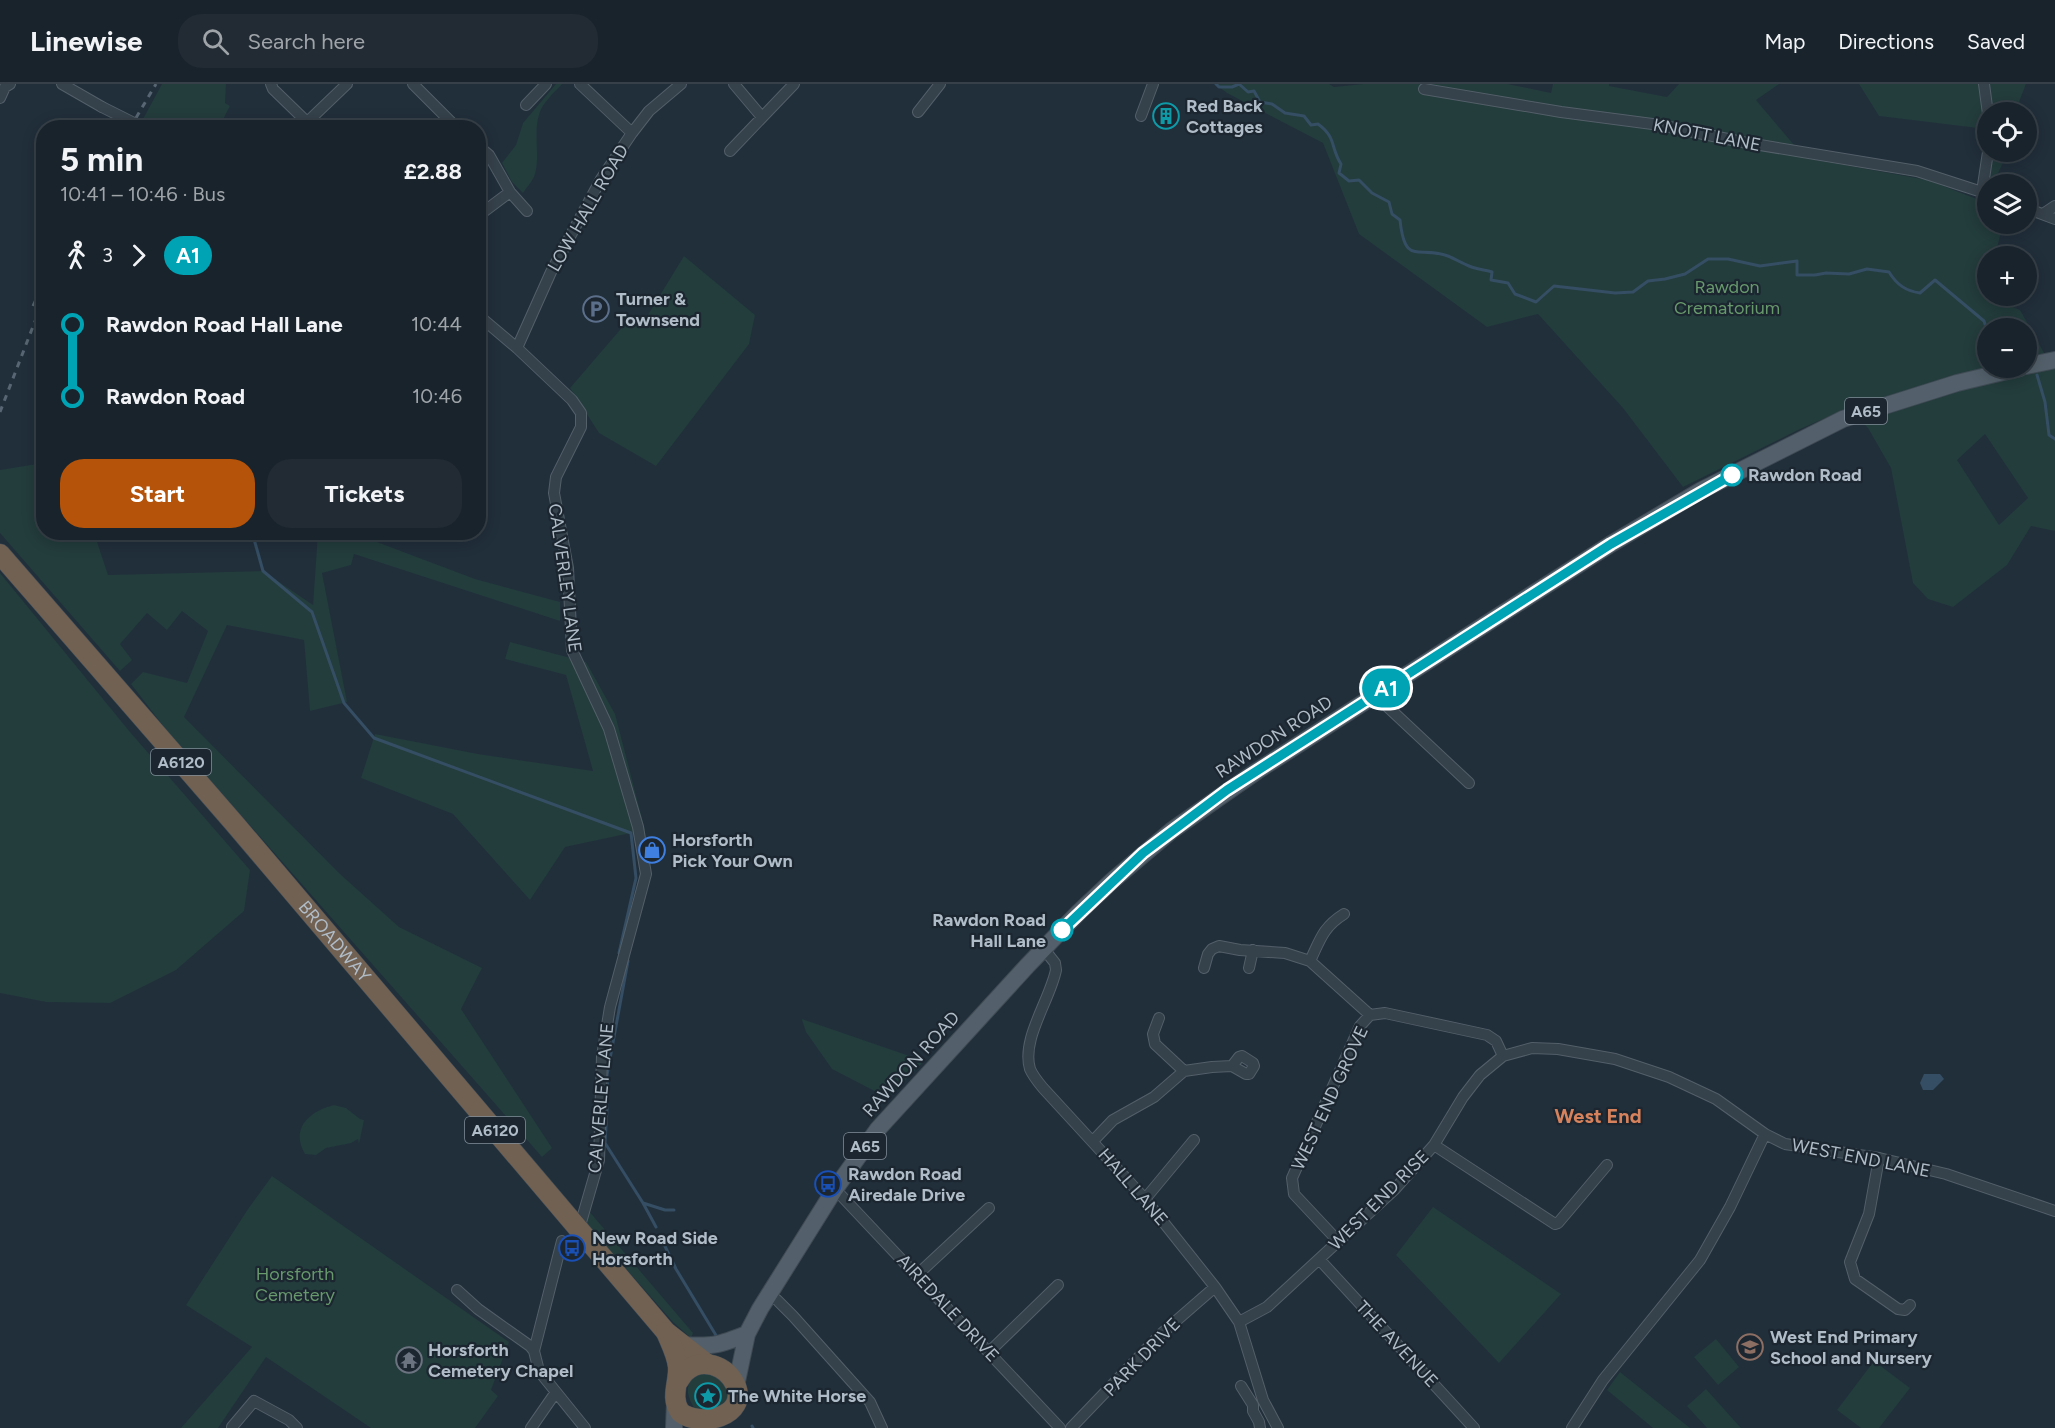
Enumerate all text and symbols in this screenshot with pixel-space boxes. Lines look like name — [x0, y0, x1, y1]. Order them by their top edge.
search box — [178, 14, 598, 68]
text: Linewise — [30, 24, 142, 58]
icon: search — [199, 25, 232, 58]
text: Search here — [247, 28, 365, 55]
text: Map — [1764, 29, 1805, 54]
text: Directions — [1838, 29, 1934, 54]
text: Saved — [1967, 29, 2025, 54]
place label: Red Back Cottages — [1186, 95, 1263, 138]
building icon: Red Back Cottages — [1151, 101, 1181, 131]
map controls — [1977, 102, 2037, 378]
button: locate — [1977, 102, 2037, 162]
street label: KNOTT LANE — [1651, 114, 1763, 156]
text: 5 min — [60, 140, 143, 179]
street label: LOW HALL ROAD — [543, 140, 633, 276]
text: £2.88 — [404, 158, 462, 185]
button: layers — [1977, 174, 2037, 234]
text: 10:41 – 10:46 · Bus — [60, 182, 225, 206]
icon: walk — [60, 239, 93, 272]
icon: forward — [122, 239, 155, 272]
text: 3 — [102, 243, 113, 267]
text: A1 — [176, 243, 200, 268]
button: + — [1977, 246, 2037, 306]
park label: Rawdon Crematorium — [1674, 276, 1780, 319]
place label: Turner & Townsend — [616, 288, 700, 331]
parking icon: Turner & Townsend — [581, 294, 611, 324]
text: Rawdon Road Hall Lane — [106, 311, 343, 338]
text: 10:44 — [411, 312, 462, 336]
button: − — [1977, 318, 2037, 378]
text: Rawdon Road — [106, 383, 245, 410]
text: 10:46 — [412, 384, 462, 408]
road number: A65 — [1845, 398, 1887, 424]
button: Start — [60, 459, 255, 528]
button: Tickets — [267, 459, 462, 528]
marker: Rawdon Road — [1721, 464, 1743, 486]
place label: Rawdon Road — [1748, 464, 1862, 486]
street label: CALVERLEY LANE — [544, 502, 586, 654]
line badge: A1 — [1359, 668, 1413, 708]
text: A1 — [1374, 676, 1398, 701]
street label: RAWDON ROAD — [1212, 691, 1336, 783]
road number: A6120 — [151, 749, 211, 775]
place label: Horsforth Pick Your Own — [672, 829, 793, 872]
shop icon: Horsforth Pick Your Own — [637, 835, 667, 865]
street label: BROADWAY — [294, 896, 376, 987]
place label: Rawdon Road Hall Lane — [932, 909, 1046, 952]
marker: Rawdon Road Hall Lane — [1051, 919, 1073, 941]
street label: RAWDON ROAD — [858, 1007, 964, 1121]
street label: CALVERLEY LANE — [583, 1022, 619, 1174]
street label: WEST END GROVE — [1287, 1022, 1373, 1174]
district label: West End — [1554, 1104, 1642, 1128]
road number: A6120 — [465, 1117, 525, 1143]
road number: A65 — [844, 1133, 886, 1159]
street label: WEST END LANE — [1790, 1134, 1932, 1182]
street label: HALL LANE — [1094, 1144, 1172, 1230]
street label: WEST END RISE — [1324, 1145, 1434, 1255]
place label: Rawdon Road Airedale Drive — [848, 1163, 965, 1206]
bus stop icon: Rawdon Road Airedale Drive — [813, 1169, 843, 1199]
place label: New Road Side Horsforth — [592, 1227, 718, 1270]
bus stop icon: New Road Side Horsforth — [557, 1233, 587, 1263]
street label: AIREDALE DRIVE — [892, 1249, 1004, 1367]
park label: Horsforth Cemetery — [255, 1263, 336, 1306]
street label: THE AVENUE — [1351, 1296, 1443, 1392]
street label: PARK DRIVE — [1099, 1313, 1185, 1401]
place label: West End Primary School and Nursery — [1770, 1326, 1933, 1369]
school or university icon: West End Primary School and Nursery — [1735, 1332, 1765, 1362]
place label: Horsforth Cemetery Chapel — [428, 1339, 573, 1382]
temple icon: Horsforth Cemetery Chapel — [394, 1345, 424, 1375]
place icon: The White Horse — [693, 1381, 723, 1411]
place label: The White Horse — [728, 1385, 866, 1407]

